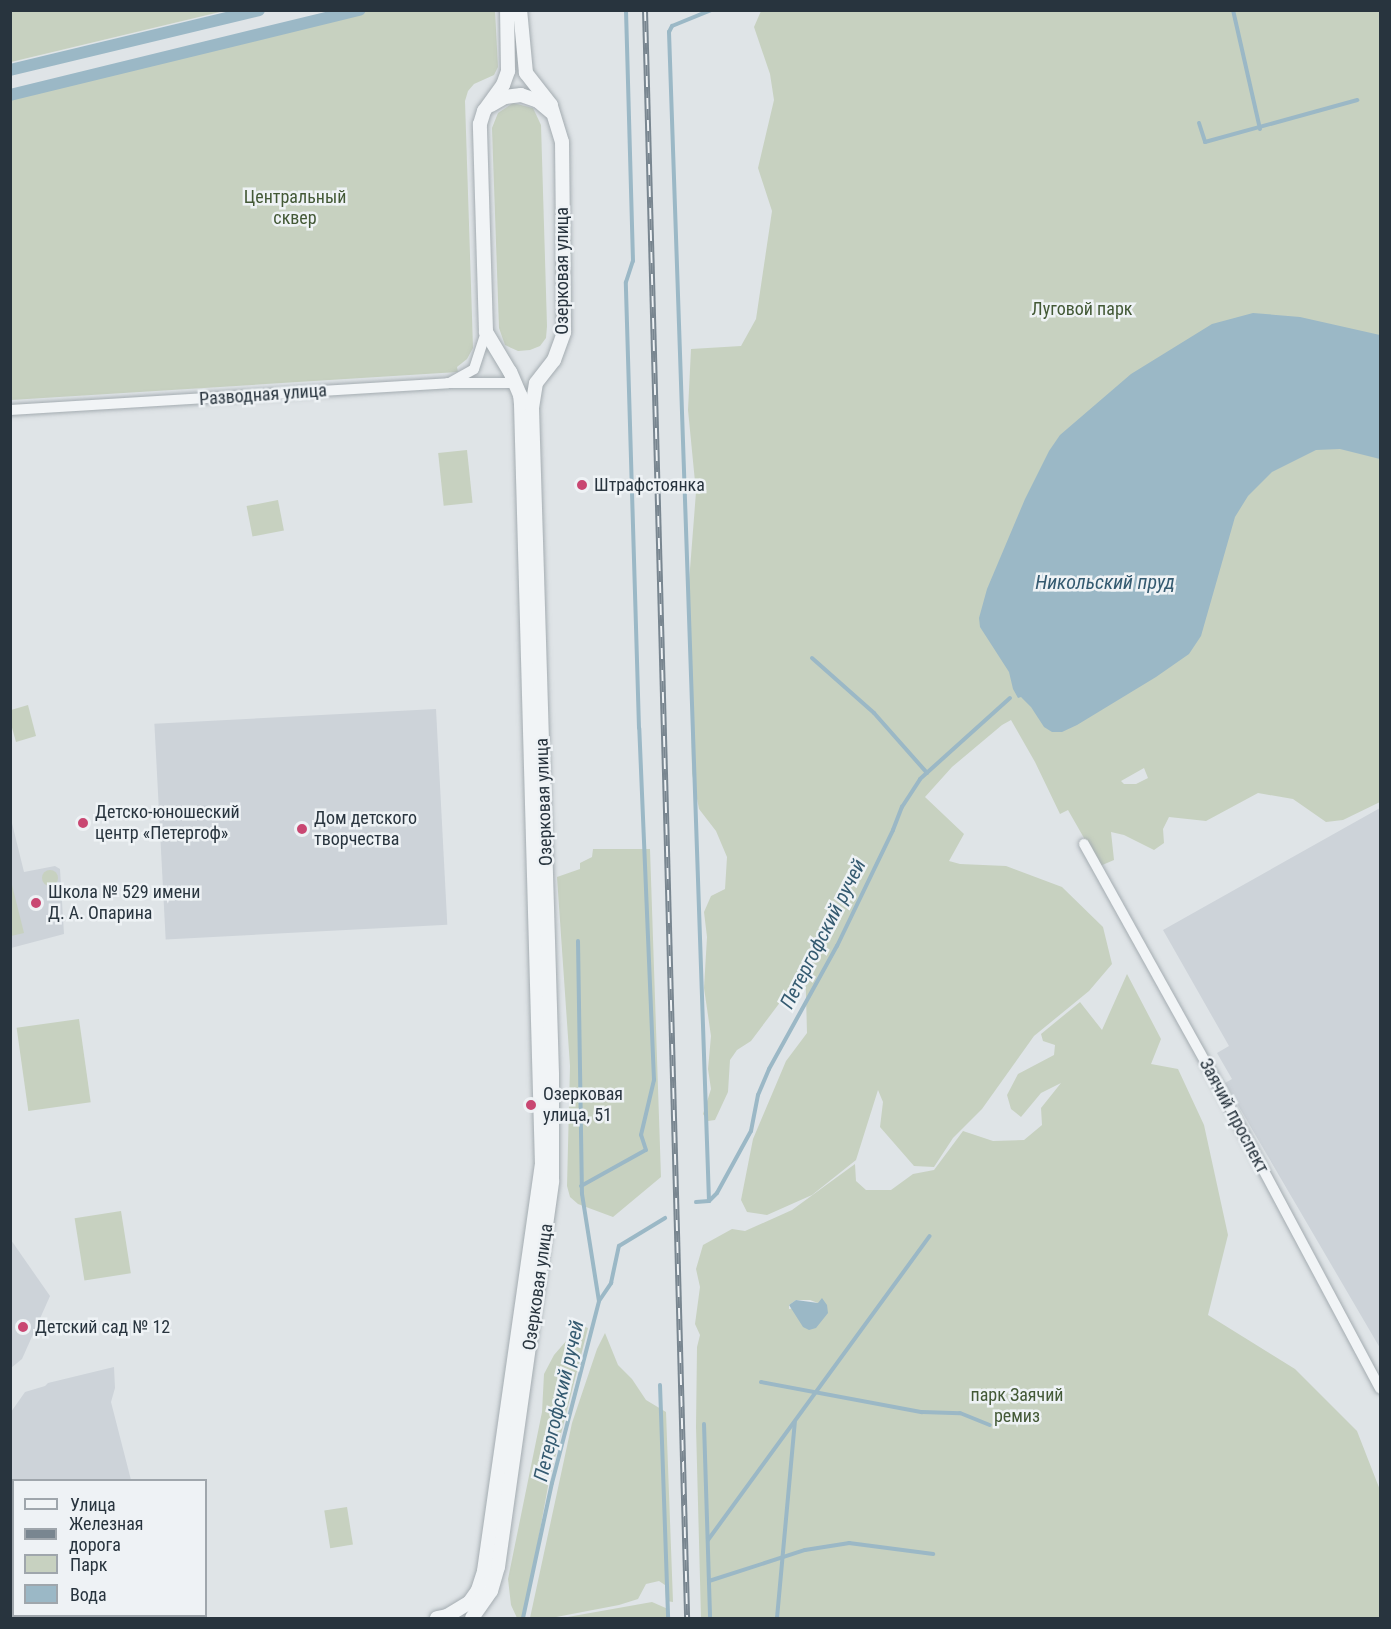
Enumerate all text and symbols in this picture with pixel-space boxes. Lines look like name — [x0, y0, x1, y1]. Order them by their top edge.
park label: Центральный сквер — [244, 187, 346, 230]
street label: Озерковая улица — [551, 207, 573, 335]
park label: Луговой парк — [1032, 298, 1132, 320]
street label: Разводная улица — [199, 380, 327, 410]
place label: Штрафстоянка — [594, 474, 705, 496]
marker: Штрафстоянка — [575, 478, 589, 492]
water label: Никольский пруд — [1035, 570, 1175, 594]
street label: Озерковая улица — [531, 738, 557, 866]
place label: Детско-юношеский центр «Петергоф» — [95, 802, 240, 844]
place label: Дом детского творчества — [314, 808, 417, 850]
marker: Детско-юношеский центр «Петергоф» — [76, 816, 90, 830]
marker: Дом детского творчества — [295, 822, 309, 836]
water label: Петергофский ручей — [775, 855, 871, 1013]
place label: Школа № 529 имени Д. А. Опарина — [48, 882, 200, 924]
marker: Школа № 529 имени Д. А. Опарина — [29, 896, 43, 910]
street label: Заячий проспект — [1195, 1055, 1273, 1177]
place label: Озерковая улица, 51 — [543, 1084, 623, 1126]
marker: Озерковая улица, 51 — [524, 1098, 538, 1112]
street label: Озерковая улица — [518, 1222, 558, 1352]
place label: Детский сад № 12 — [35, 1316, 170, 1338]
water label: Петергофский ручей — [529, 1318, 589, 1484]
marker: Детский сад № 12 — [16, 1320, 30, 1334]
park label: парк Заячий ремиз — [970, 1385, 1064, 1428]
legend — [12, 1479, 207, 1617]
text: Улица — [70, 1494, 116, 1515]
text: Железная дорога — [69, 1513, 144, 1555]
text: Парк — [70, 1554, 107, 1575]
text: Вода — [70, 1584, 107, 1605]

